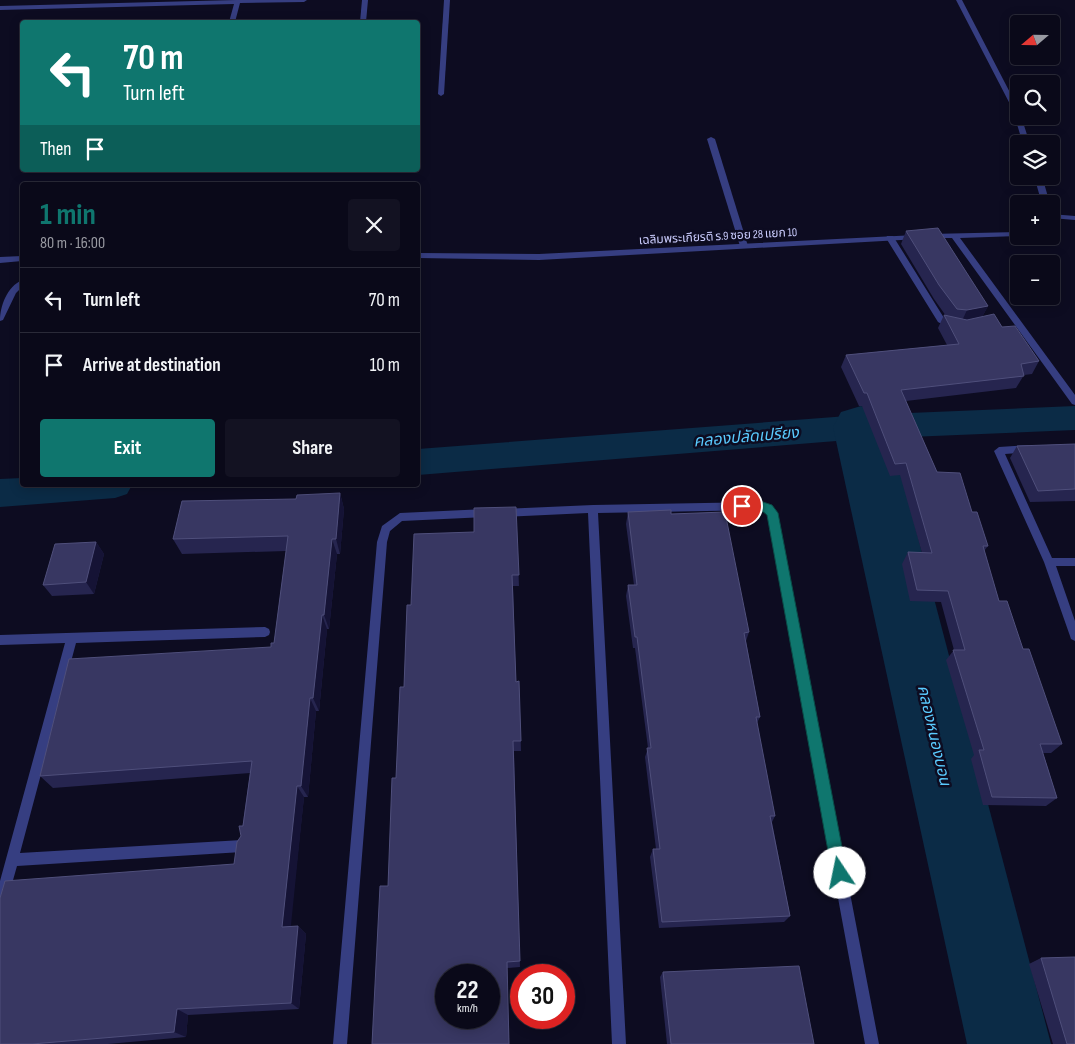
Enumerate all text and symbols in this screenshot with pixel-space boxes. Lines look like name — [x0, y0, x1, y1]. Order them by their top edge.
north arrow — [1010, 15, 1060, 65]
map controls — [1010, 15, 1060, 305]
text: 70 m — [123, 37, 183, 80]
icon: left — [40, 40, 105, 105]
button: search — [1010, 75, 1060, 125]
text: Turn left — [123, 80, 185, 107]
icon: arrive — [81, 135, 109, 163]
button: layers — [1010, 135, 1060, 185]
text: Then — [40, 138, 71, 161]
button: + — [1010, 195, 1060, 245]
text: 1 min — [40, 197, 96, 233]
button: close — [348, 199, 400, 251]
street label: เฉลิมพระเกียรติ ร.9 ซอย 28 แยก 10 — [639, 225, 798, 248]
text: 80 m · 16:00 — [40, 234, 105, 253]
button: − — [1010, 255, 1060, 305]
icon: left — [40, 286, 68, 314]
text: Turn left — [83, 289, 140, 312]
text: 70 m — [369, 289, 400, 312]
icon: arrive — [40, 351, 68, 379]
text: Arrive at destination — [83, 354, 221, 377]
text: 10 m — [370, 354, 400, 377]
button: Exit — [40, 419, 215, 477]
button: Share — [225, 419, 400, 477]
water label: คลองปลัดเปรียง — [693, 423, 801, 452]
pin — [721, 485, 763, 527]
icon: arrive — [728, 492, 756, 520]
water label: คลองหนองบอน — [913, 683, 955, 789]
position arrow — [813, 846, 865, 898]
speed limit sign: 30 — [510, 964, 575, 1029]
text: 22 — [457, 975, 478, 1006]
text: km/h — [457, 1001, 478, 1016]

